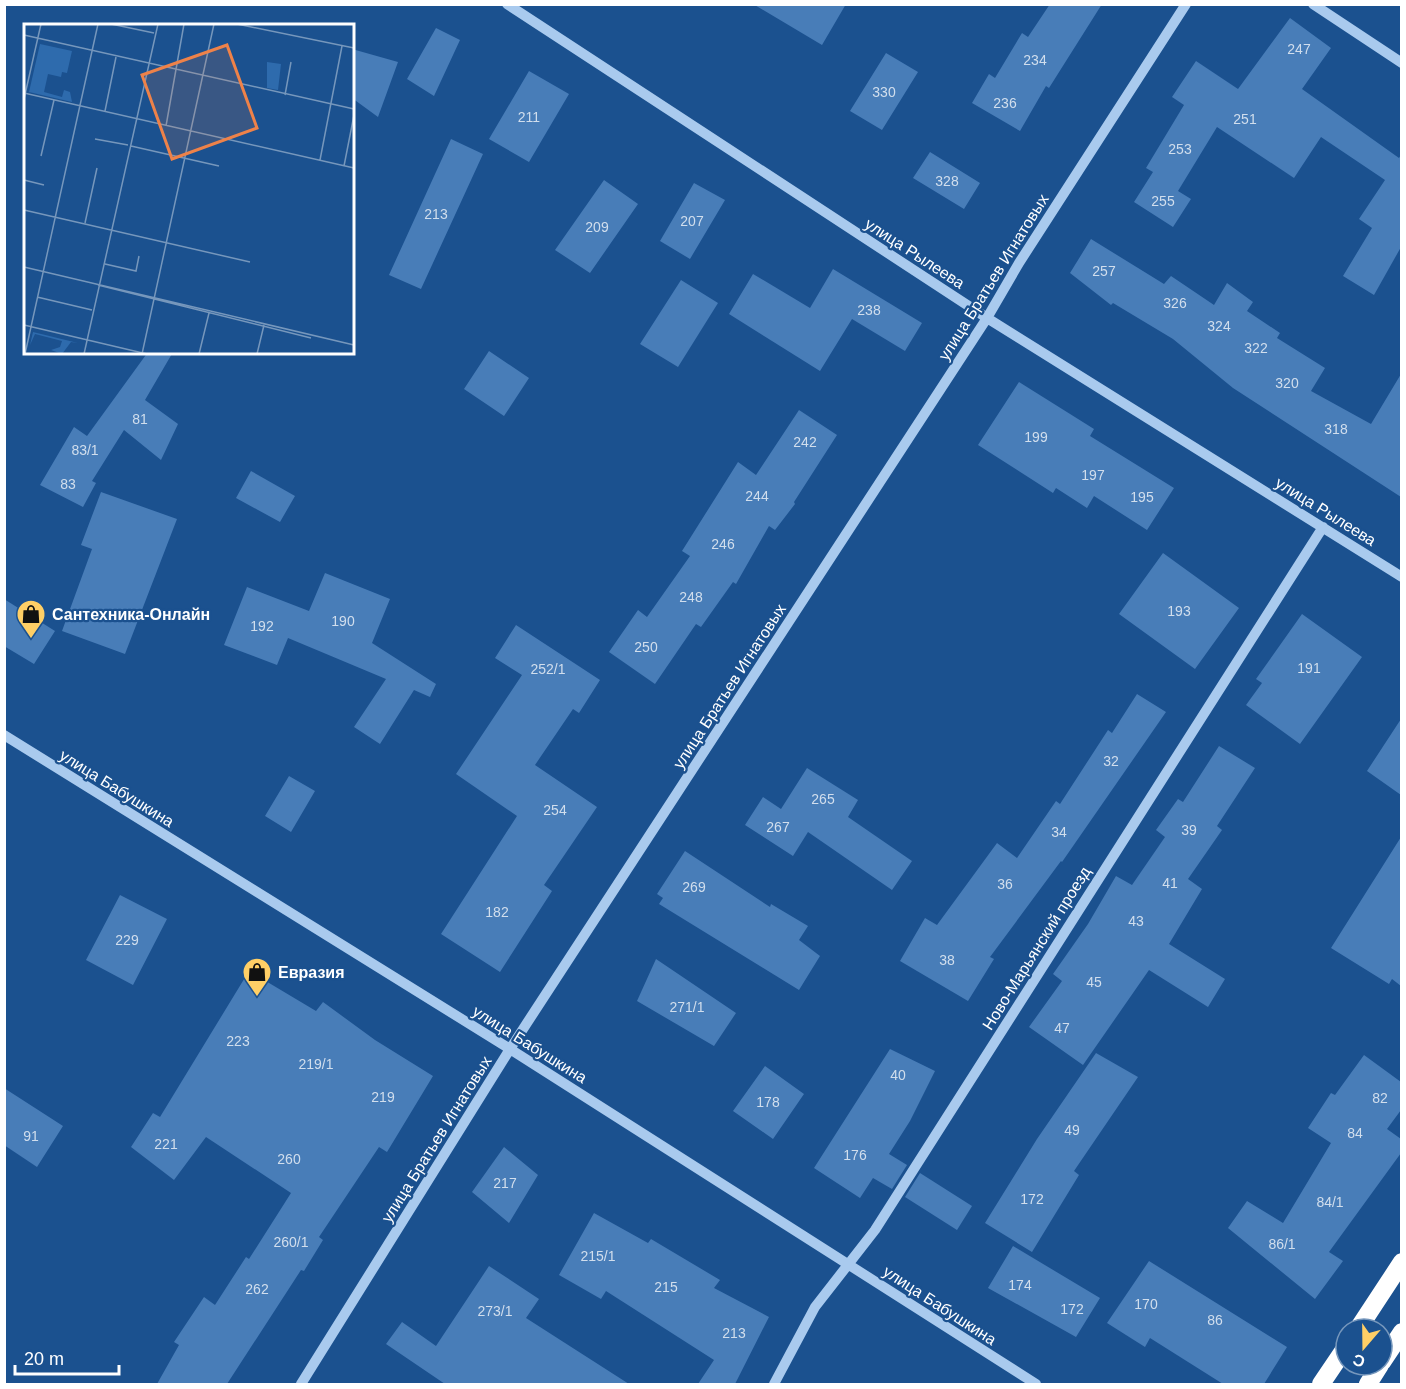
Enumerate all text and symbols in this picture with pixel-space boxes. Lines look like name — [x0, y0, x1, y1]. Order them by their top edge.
inset map — [24, 24, 354, 354]
house number: 247 — [1287, 41, 1311, 57]
house number: 234 — [1023, 52, 1047, 68]
house number: 330 — [872, 84, 896, 100]
house number: 236 — [993, 95, 1017, 111]
house number: 211 — [518, 109, 540, 125]
house number: 251 — [1233, 111, 1257, 127]
house number: 253 — [1168, 141, 1192, 157]
house number: 328 — [935, 173, 959, 189]
street label: улица Братьев Игнатовых — [935, 191, 1052, 363]
house number: 255 — [1151, 193, 1175, 209]
house number: 213 — [424, 206, 448, 222]
house number: 207 — [680, 213, 704, 229]
street label: улица Рылеева — [862, 215, 968, 292]
house number: 209 — [585, 219, 609, 235]
house number: 257 — [1092, 263, 1116, 279]
house number: 326 — [1163, 295, 1187, 311]
house number: 238 — [857, 302, 881, 318]
house number: 324 — [1207, 318, 1231, 334]
house number: 322 — [1244, 340, 1268, 356]
house number: 320 — [1275, 375, 1299, 391]
house number: 81 — [132, 411, 148, 427]
house number: 318 — [1324, 421, 1348, 437]
house number: 199 — [1024, 429, 1048, 445]
house number: 242 — [793, 434, 817, 450]
house number: 83/1 — [71, 442, 99, 458]
house number: 197 — [1081, 467, 1105, 483]
street label: улица Рылеева — [1272, 474, 1379, 549]
house number: 83 — [60, 476, 76, 492]
house number: 244 — [745, 488, 769, 504]
house number: 195 — [1130, 489, 1154, 505]
house number: 246 — [711, 536, 735, 552]
house number: 248 — [679, 589, 703, 605]
shop icon: Сантехника-Онлайн — [15, 598, 47, 640]
street label: улица Братьев Игнатовых — [670, 601, 789, 772]
house number: 193 — [1167, 603, 1191, 619]
place label: Сантехника-Онлайн — [52, 606, 210, 623]
house number: 190 — [331, 613, 355, 629]
house number: 192 — [250, 618, 274, 634]
house number: 250 — [634, 639, 658, 655]
house number: 191 — [1297, 660, 1321, 676]
house number: 252/1 — [530, 661, 566, 677]
street label: улица Бабушкина — [57, 746, 177, 830]
house number: 32 — [1103, 753, 1119, 769]
house number: 265 — [811, 791, 835, 807]
house number: 254 — [543, 802, 567, 818]
house number: 267 — [766, 819, 790, 835]
house number: 39 — [1181, 822, 1197, 838]
house number: 34 — [1051, 824, 1067, 840]
street label: Ново-Марьянский проезд — [979, 863, 1094, 1033]
house number: 41 — [1162, 875, 1178, 891]
house number: 36 — [997, 876, 1013, 892]
house number: 269 — [682, 879, 706, 895]
house number: 182 — [485, 904, 509, 920]
house number: 43 — [1128, 913, 1144, 929]
house number: 229 — [115, 932, 139, 948]
house number: 38 — [939, 952, 955, 968]
shop icon: Евразия — [241, 956, 273, 998]
place label: Евразия — [278, 964, 345, 981]
house number: 45 — [1086, 974, 1102, 990]
house number: 271/1 — [669, 999, 705, 1015]
street label: улица Бабушкина — [470, 1002, 590, 1086]
house number: 47 — [1054, 1020, 1070, 1036]
house number: 223 — [226, 1033, 250, 1049]
street label: улица Братьев Игнатовых — [378, 1053, 495, 1225]
house number: 219/1 — [298, 1056, 334, 1072]
house number: 40 — [890, 1067, 906, 1083]
house number: 219 — [371, 1089, 395, 1105]
house number: 82 — [1372, 1090, 1388, 1106]
house number: 178 — [756, 1094, 780, 1110]
house number: 49 — [1064, 1122, 1080, 1138]
house number: 84 — [1347, 1125, 1363, 1141]
house number: 91 — [23, 1128, 39, 1144]
house number: 221 — [154, 1136, 178, 1152]
house number: 176 — [843, 1147, 867, 1163]
house number: 260 — [277, 1151, 301, 1167]
house number: 217 — [493, 1175, 517, 1191]
house number: 172 — [1020, 1191, 1044, 1207]
house number: 84/1 — [1316, 1194, 1344, 1210]
house number: 260/1 — [273, 1234, 309, 1250]
house number: 86/1 — [1268, 1236, 1296, 1252]
house number: 215/1 — [580, 1248, 616, 1264]
street label: улица Бабушкина — [880, 1263, 999, 1348]
house number: 174 — [1008, 1277, 1032, 1293]
house number: 215 — [654, 1279, 678, 1295]
house number: 262 — [245, 1281, 269, 1297]
house number: 170 — [1134, 1296, 1158, 1312]
house number: 172 — [1060, 1301, 1084, 1317]
house number: 273/1 — [477, 1303, 513, 1319]
house number: 86 — [1207, 1312, 1223, 1328]
north arrow — [1334, 1317, 1394, 1377]
house number: 213 — [722, 1325, 746, 1341]
scale bar — [15, 1338, 118, 1376]
text: 20 m — [24, 1349, 64, 1369]
text: С — [1350, 1351, 1367, 1371]

